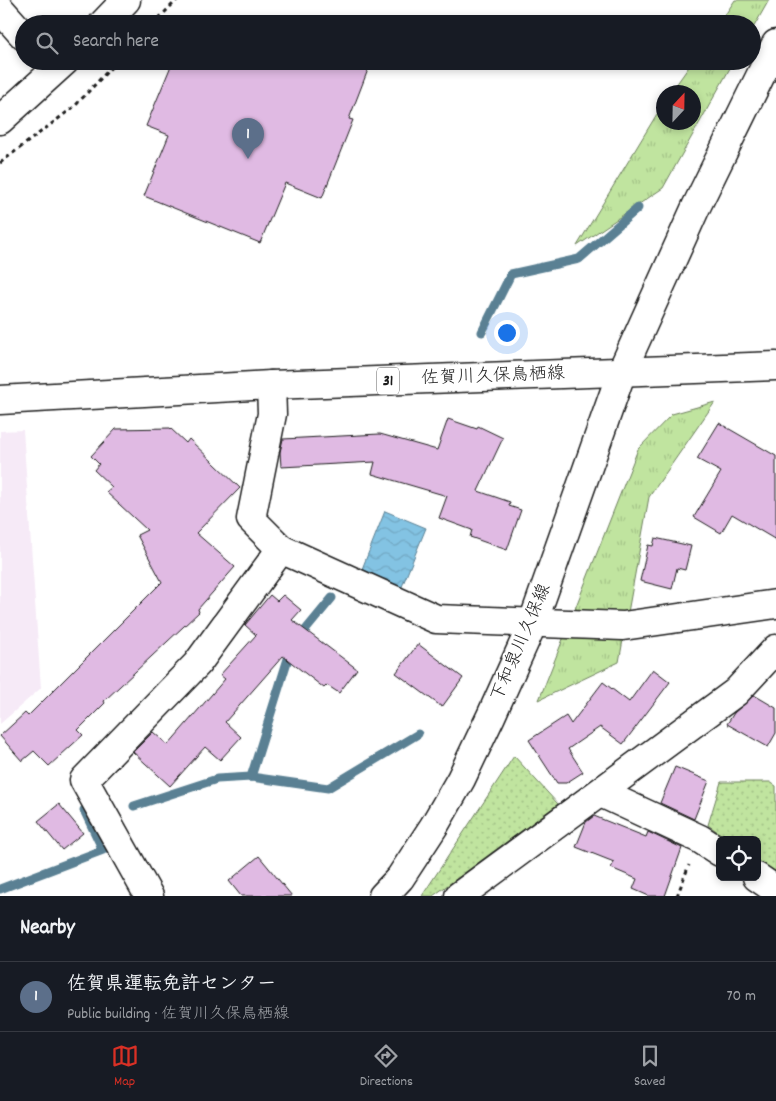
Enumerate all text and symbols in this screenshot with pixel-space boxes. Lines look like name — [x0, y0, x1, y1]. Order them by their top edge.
search box — [15, 15, 761, 70]
icon: search — [33, 29, 61, 57]
text: Search here — [73, 29, 159, 56]
north arrow — [656, 85, 701, 130]
pin: 1 — [232, 118, 264, 159]
your location — [494, 320, 520, 346]
street label: 佐賀川久保鳥栖線 — [421, 362, 565, 392]
road number: 31 — [377, 368, 399, 394]
street label: 下和泉川久保線 — [486, 580, 558, 706]
map controls — [716, 836, 761, 881]
button: locate — [716, 836, 761, 881]
text: Nearby — [20, 914, 75, 944]
text: 佐賀県運転免許センター — [67, 972, 276, 999]
text: 1 — [34, 985, 38, 1008]
text: 70 m — [726, 985, 756, 1008]
text: Public building · 佐賀川久保鳥栖線 — [67, 1003, 289, 1026]
tab: Map — [111, 1042, 139, 1092]
tab: Directions — [360, 1042, 413, 1092]
tab: Saved — [634, 1042, 665, 1092]

